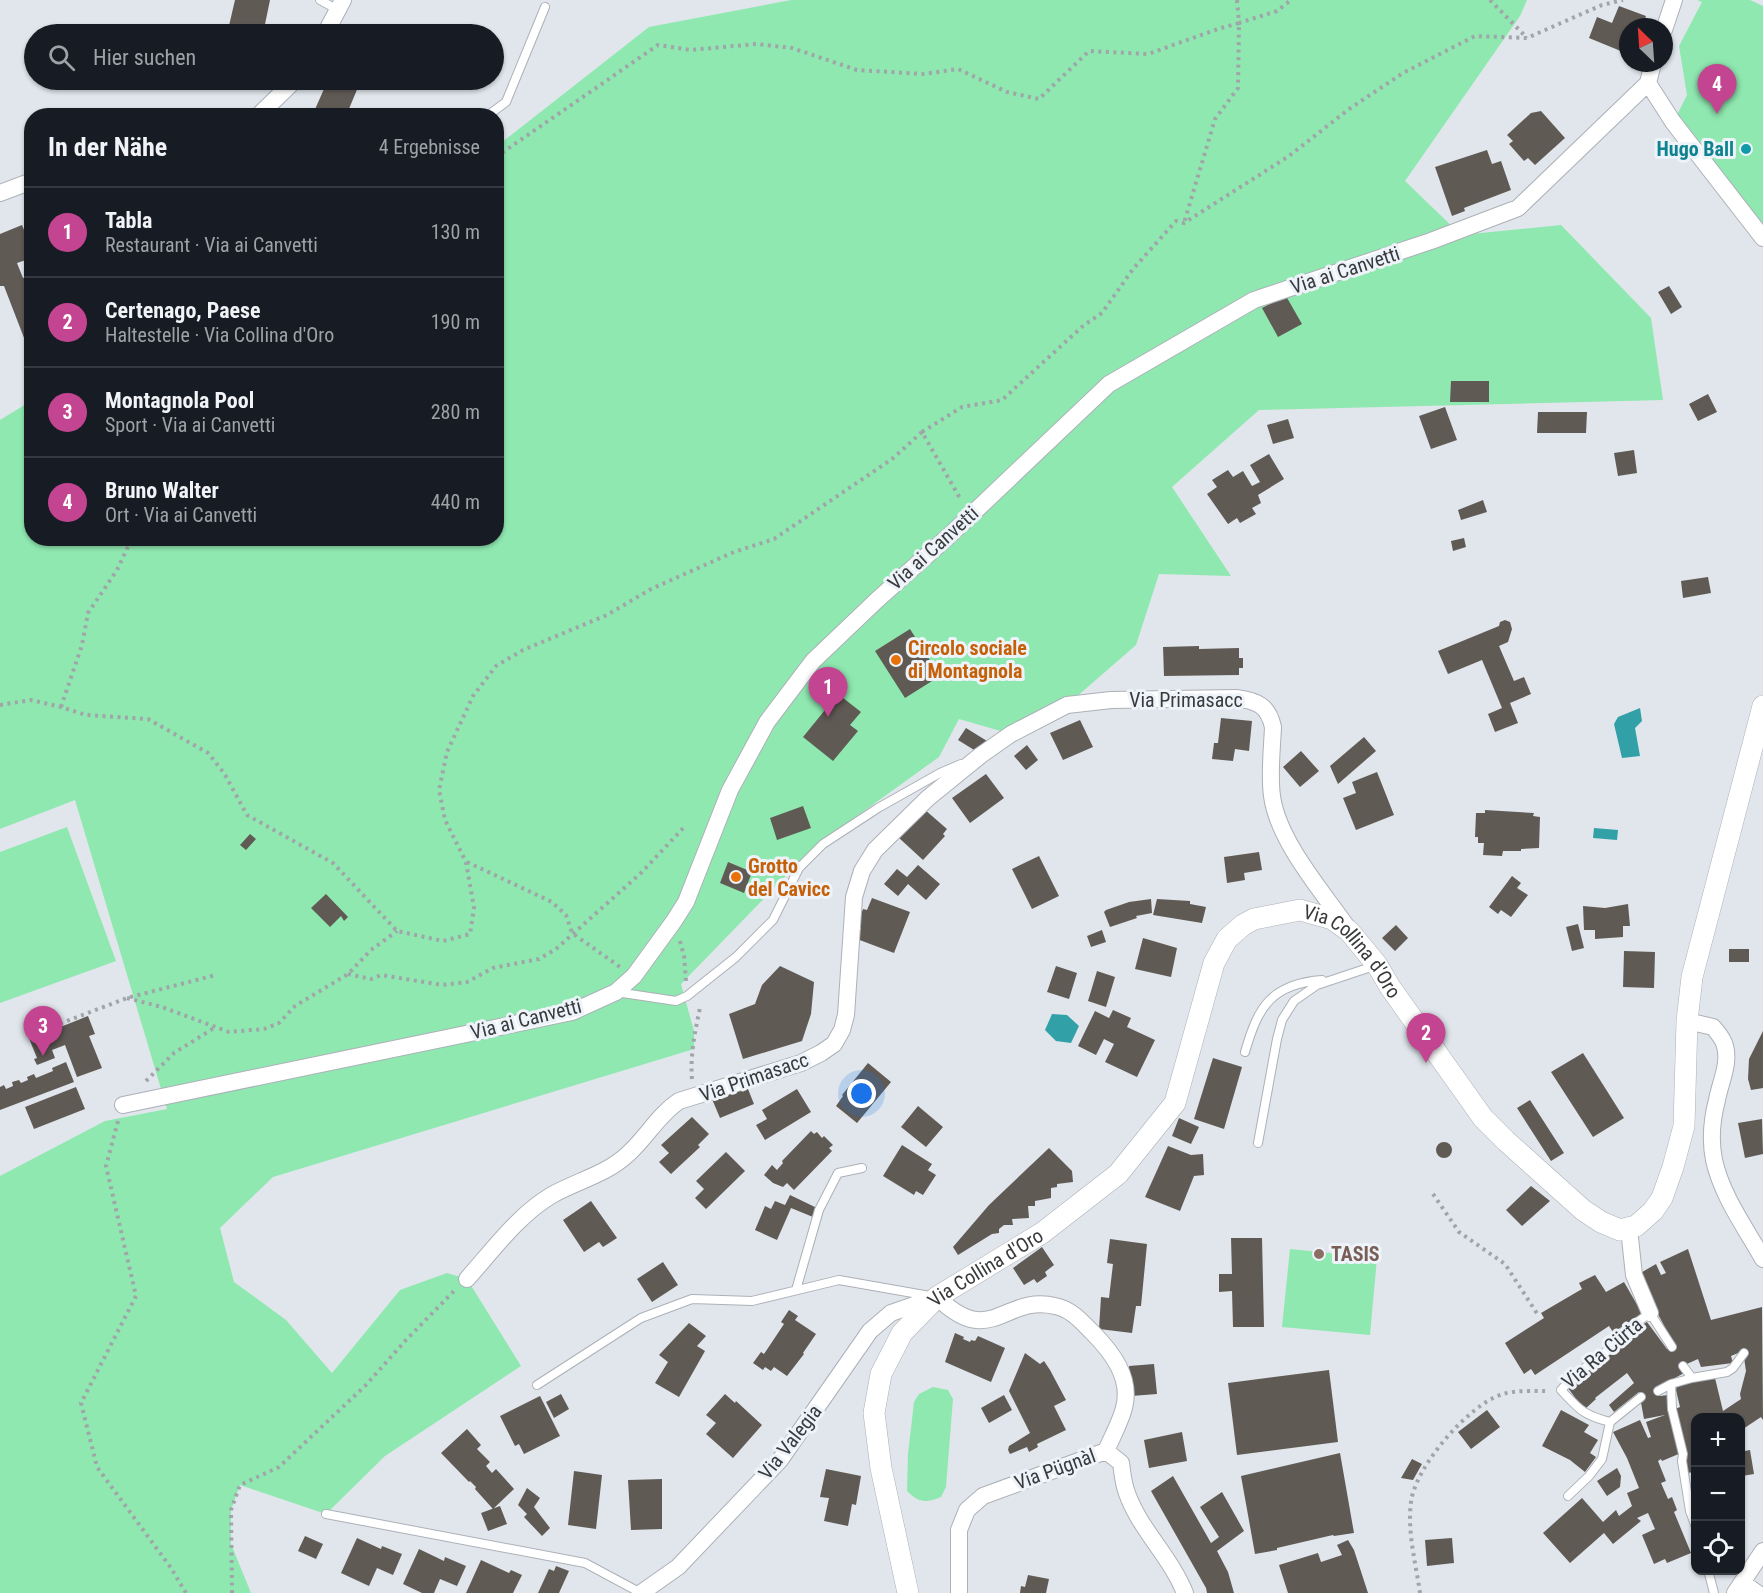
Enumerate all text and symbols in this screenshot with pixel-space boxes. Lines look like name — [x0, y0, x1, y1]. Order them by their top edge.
north arrow — [1619, 18, 1673, 72]
search box — [24, 24, 504, 90]
icon: search — [45, 41, 78, 74]
text: Hier suchen — [93, 45, 196, 70]
pin: 4 — [1698, 64, 1736, 114]
text: In der Nähe — [48, 132, 167, 162]
text: 4 Ergebnisse — [379, 135, 480, 159]
place label: Hugo Ball — [1657, 137, 1734, 161]
marker: Hugo Ball — [1739, 142, 1753, 156]
text: Tabla — [105, 208, 152, 233]
text: 1 — [62, 220, 73, 244]
text: 130 m — [431, 220, 480, 244]
text: Restaurant · Via ai Canvetti — [105, 233, 318, 257]
street label: Via ai Canvetti — [1287, 241, 1403, 299]
text: Certenago, Paese — [105, 298, 261, 323]
text: 2 — [62, 310, 73, 334]
text: 190 m — [431, 310, 480, 334]
text: Haltestelle · Via Collina d'Oro — [105, 323, 334, 347]
text: Montagnola Pool — [105, 388, 254, 413]
text: 3 — [62, 400, 73, 424]
text: 280 m — [431, 400, 480, 424]
text: Sport · Via ai Canvetti — [105, 413, 275, 437]
text: Bruno Walter — [105, 478, 219, 503]
text: 4 — [62, 490, 73, 514]
text: 440 m — [431, 490, 480, 514]
street label: Via ai Canvetti — [883, 501, 983, 595]
text: Ort · Via ai Canvetti — [105, 503, 257, 527]
place label: Circolo sociale di Montagnola — [908, 636, 1027, 683]
marker: Circolo sociale di Montagnola — [889, 653, 903, 667]
pin: 1 — [808, 668, 848, 717]
street label: Via Primasacc — [1129, 688, 1243, 712]
place label: Grotto del Cavicc — [748, 854, 830, 901]
marker: Grotto del Cavicc — [729, 870, 743, 884]
street label: Via Collina d'Oro — [1301, 900, 1406, 1003]
street label: Via ai Canvetti — [468, 994, 584, 1044]
pin: 3 — [24, 1006, 63, 1056]
pin: 2 — [1406, 1014, 1446, 1063]
street label: Via Primasacc — [696, 1047, 812, 1107]
your location — [847, 1079, 876, 1108]
street label: Via Collina d'Oro — [923, 1223, 1047, 1311]
place label: TASIS — [1331, 1242, 1380, 1266]
marker: TASIS — [1312, 1247, 1326, 1261]
street label: Via Ra Cürta — [1557, 1312, 1647, 1394]
street label: Via Valegia — [753, 1400, 827, 1484]
map controls — [1691, 1413, 1745, 1575]
button: + — [1691, 1413, 1745, 1467]
street label: Via Pügnàl — [1011, 1443, 1099, 1495]
button: − — [1691, 1467, 1745, 1521]
button: locate — [1691, 1521, 1745, 1575]

